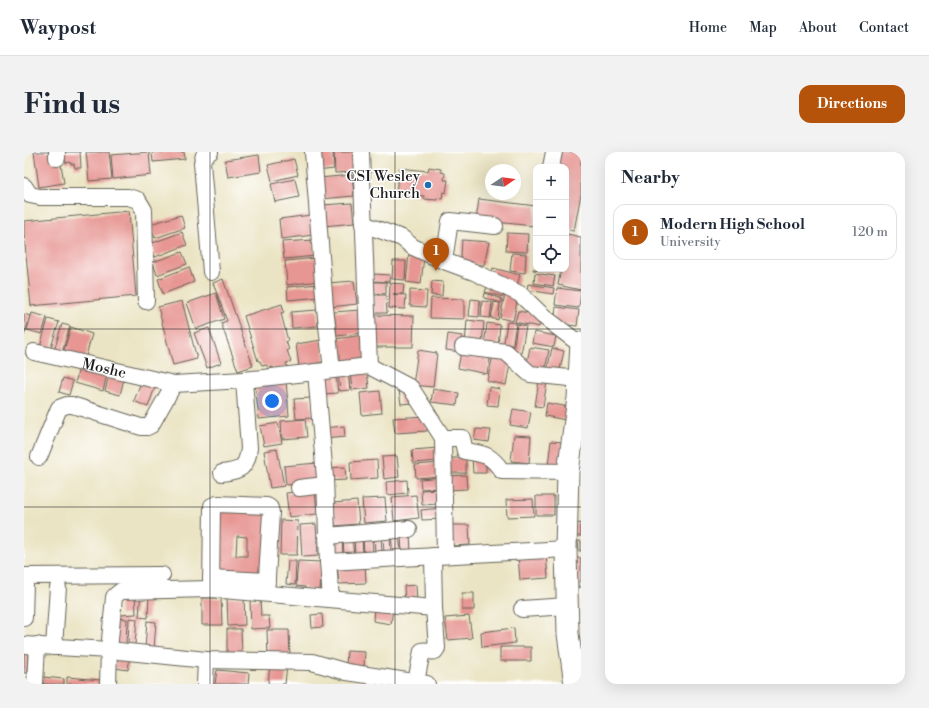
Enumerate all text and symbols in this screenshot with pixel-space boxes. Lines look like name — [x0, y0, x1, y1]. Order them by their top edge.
text: Waypost — [20, 16, 96, 40]
text: Home — [689, 19, 727, 37]
text: Map — [749, 19, 777, 37]
text: About — [799, 19, 837, 37]
text: Contact — [859, 19, 909, 37]
button: Directions — [799, 85, 905, 123]
text: Find us — [24, 87, 120, 122]
north arrow — [485, 164, 521, 200]
map controls — [533, 164, 569, 272]
button: + — [533, 164, 569, 200]
place label: CSI Wesley Church — [346, 167, 421, 203]
text: Nearby — [621, 167, 680, 189]
marker: CSI Wesley Church — [423, 180, 433, 190]
button: − — [533, 200, 569, 236]
text: Modern High School — [660, 215, 805, 234]
text: 1 — [632, 224, 638, 240]
text: 120 m — [852, 224, 888, 240]
text: University — [660, 234, 721, 250]
button: locate — [533, 236, 569, 272]
pin: 1 — [423, 238, 449, 271]
street label: Moshe — [80, 354, 128, 382]
your location — [262, 391, 282, 411]

